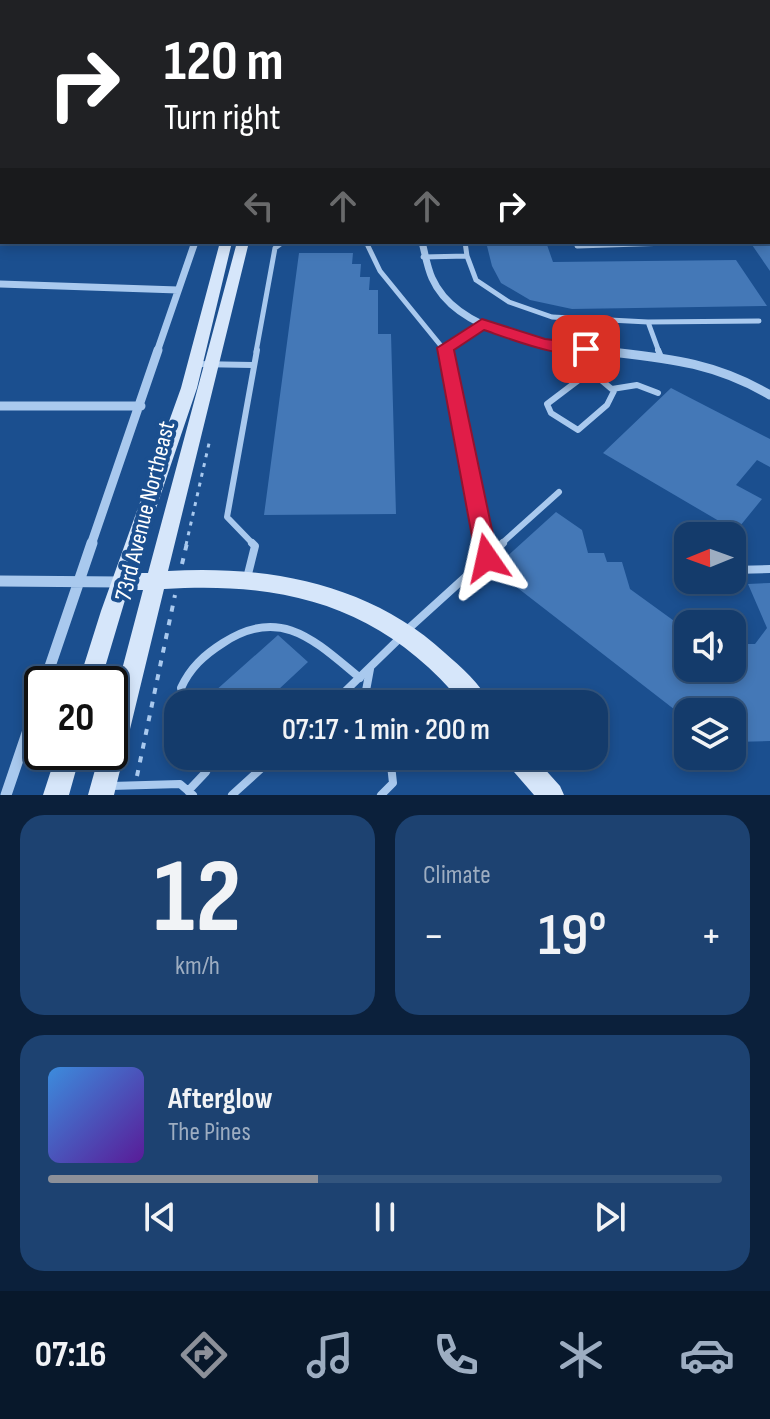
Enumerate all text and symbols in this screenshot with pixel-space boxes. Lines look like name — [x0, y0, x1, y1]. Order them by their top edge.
text: 120 m — [164, 29, 284, 96]
icon: right — [32, 32, 136, 136]
text: Turn right — [164, 97, 281, 140]
icon: left — [237, 184, 281, 228]
icon: ahead — [321, 184, 365, 228]
icon: ahead — [405, 184, 449, 228]
icon: right — [489, 184, 533, 228]
pin — [552, 315, 620, 383]
icon: arrive — [564, 327, 608, 371]
street label: 73rd Avenue Northeast — [109, 418, 181, 604]
position arrow — [445, 516, 529, 600]
north arrow — [674, 522, 746, 594]
map controls — [674, 522, 746, 770]
button: sound — [674, 610, 746, 682]
speed limit sign: 20 — [24, 666, 128, 770]
button: layers — [674, 698, 746, 770]
text: 07:17 · 1 min · 200 m — [282, 712, 490, 748]
text: 12 — [154, 836, 241, 961]
text: Climate — [423, 860, 491, 891]
text: 19° — [538, 900, 607, 972]
text: − — [423, 910, 445, 963]
text: + — [700, 910, 722, 963]
text: km/h — [175, 951, 220, 982]
text: Afterglow — [168, 1081, 273, 1117]
text: The Pines — [168, 1117, 251, 1148]
icon: previous — [138, 1195, 182, 1239]
icon: pause — [363, 1195, 407, 1239]
icon: next — [588, 1195, 632, 1239]
icon: directions — [176, 1327, 232, 1383]
icon: music — [302, 1327, 358, 1383]
icon: phone — [428, 1327, 484, 1383]
icon: climate — [553, 1327, 609, 1383]
icon: car — [679, 1327, 735, 1383]
text: 07:16 — [35, 1334, 107, 1377]

